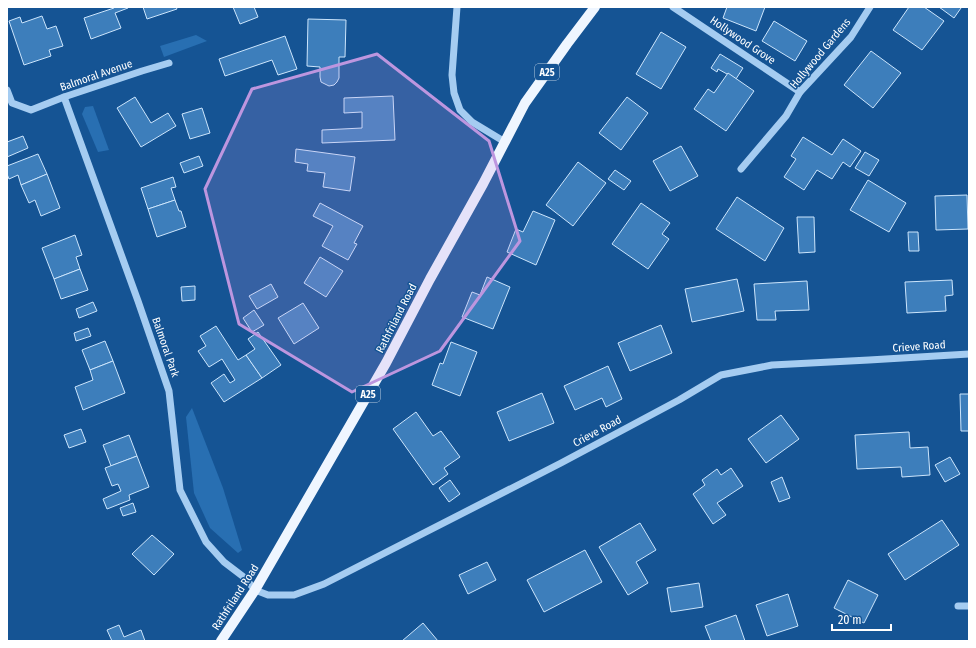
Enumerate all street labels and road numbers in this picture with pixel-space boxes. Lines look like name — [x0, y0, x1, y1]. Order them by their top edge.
street label: Hollywood Grove — [708, 14, 778, 67]
street label: Hollywood Gardens — [787, 15, 854, 91]
street label: Balmoral Avenue — [58, 57, 134, 94]
road number: A25 — [535, 64, 559, 80]
street label: Rathfriland Road — [373, 281, 419, 355]
street label: Balmoral Park — [149, 316, 182, 380]
street label: Crieve Road — [892, 338, 946, 355]
road number: A25 — [356, 386, 380, 402]
street label: Crieve Road — [571, 413, 624, 450]
street label: Rathfriland Road — [209, 562, 262, 633]

